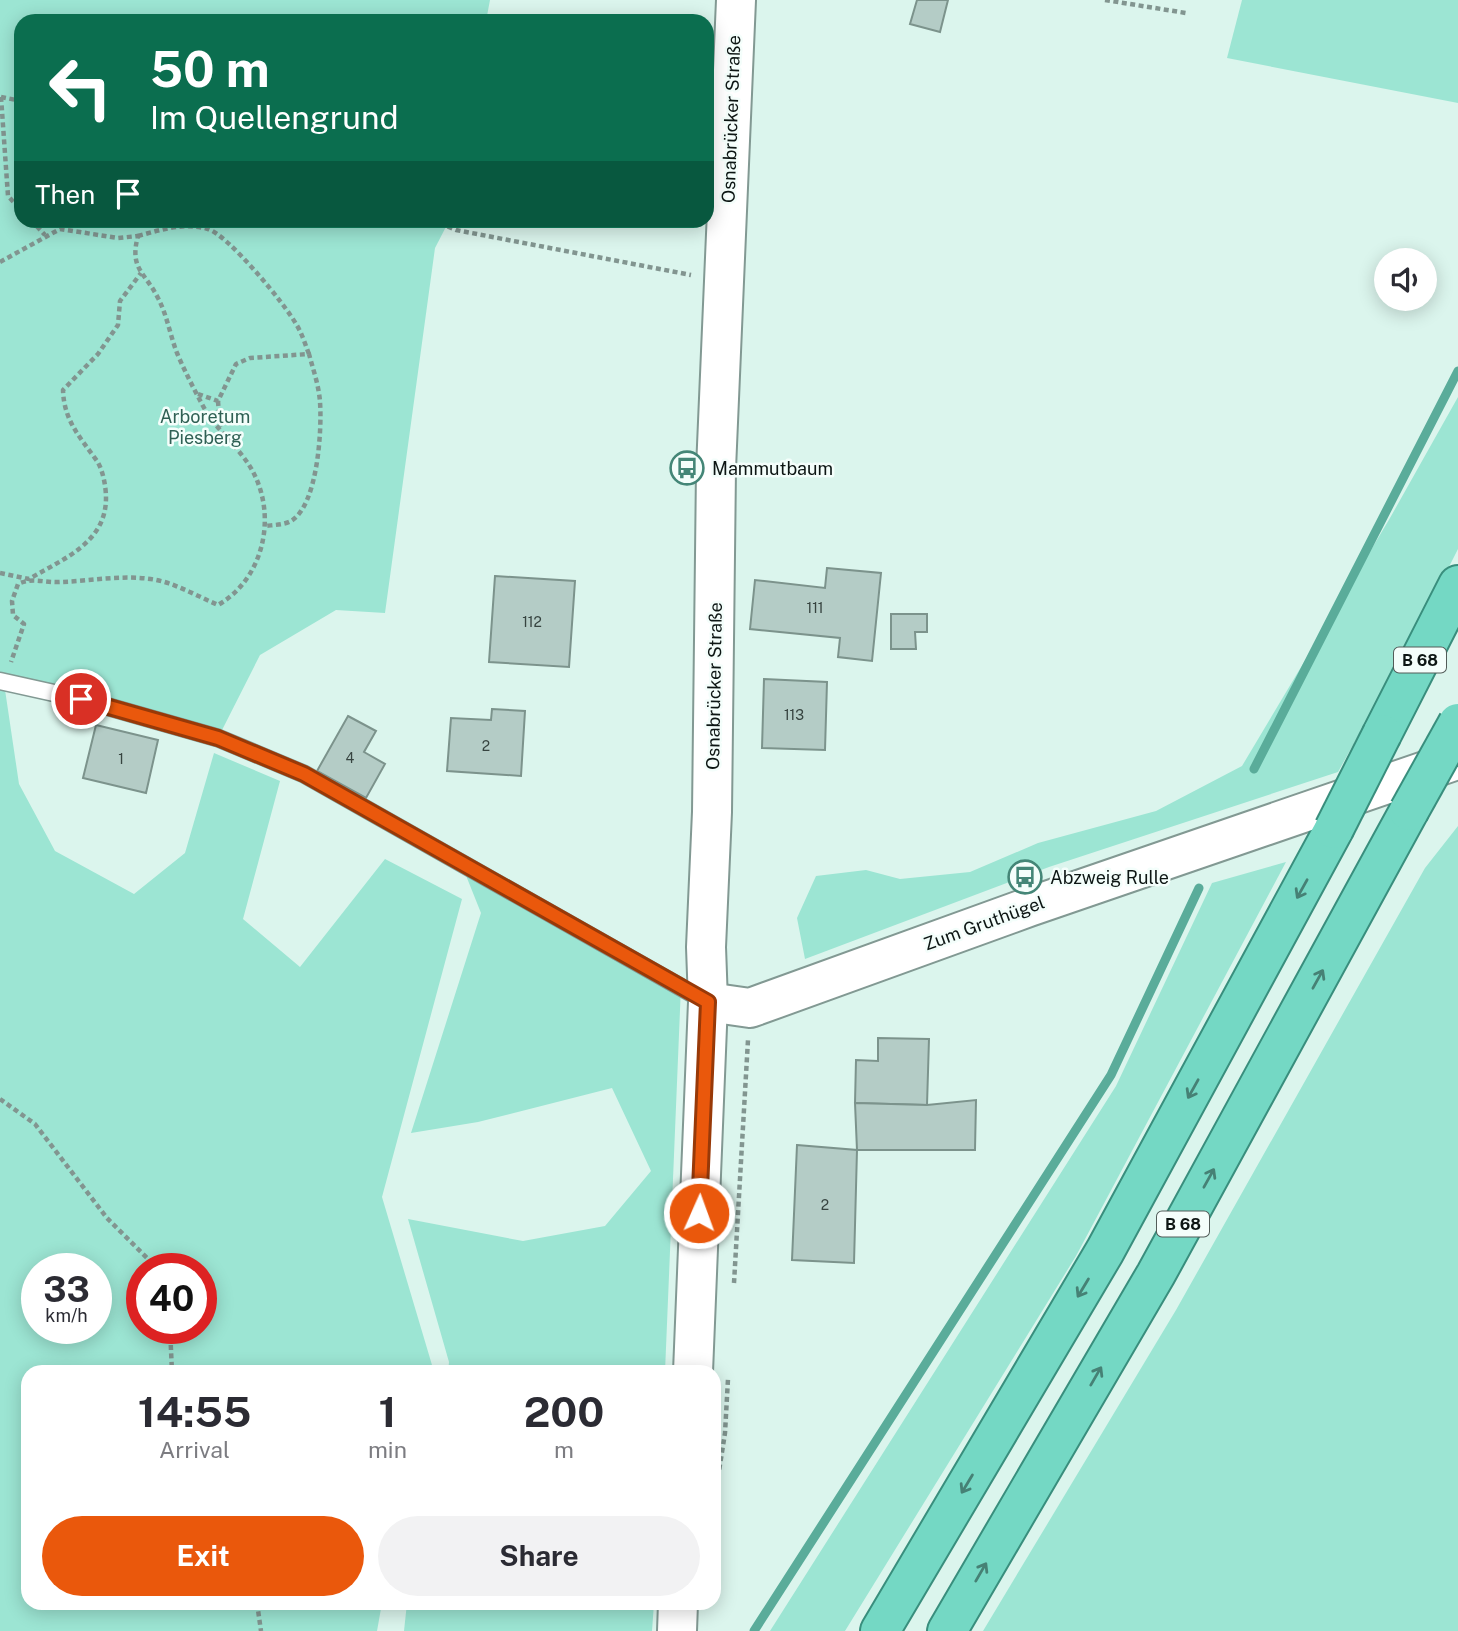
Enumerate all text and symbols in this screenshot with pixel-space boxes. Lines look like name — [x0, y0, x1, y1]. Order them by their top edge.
street label: Osnabrücker Straße — [718, 35, 744, 203]
text: 50 m — [150, 40, 270, 98]
icon: left — [35, 42, 126, 133]
text: Im Quellengrund — [150, 99, 399, 136]
icon: arrive — [109, 175, 147, 213]
text: Then — [35, 179, 95, 210]
map controls — [1374, 248, 1437, 311]
button: sound — [1374, 248, 1437, 311]
park label: Arboretum Piesberg — [160, 406, 250, 448]
bus stop icon: Mammutbaum — [668, 449, 706, 487]
place label: Mammutbaum — [712, 458, 833, 479]
house number: 111 — [806, 600, 824, 616]
street label: Osnabrücker Straße — [702, 602, 726, 770]
house number: 112 — [522, 614, 542, 630]
road number: B 68 — [1394, 648, 1446, 673]
pin — [51, 669, 111, 729]
icon: arrive — [62, 680, 100, 718]
house number: 113 — [784, 707, 804, 723]
house number: 2 — [482, 738, 490, 754]
house number: 4 — [346, 750, 355, 766]
house number: 1 — [118, 751, 124, 767]
bus stop icon: Abzweig Rulle — [1006, 858, 1044, 896]
place label: Abzweig Rulle — [1050, 867, 1169, 888]
one-way arrow — [1294, 879, 1308, 899]
street label: Zum Gruthügel — [921, 891, 1047, 955]
one-way arrow — [1311, 969, 1325, 989]
one-way arrow — [1186, 1078, 1199, 1099]
one-way arrow — [1203, 1168, 1216, 1189]
position arrow — [662, 1176, 736, 1250]
house number: 2 — [821, 1197, 829, 1213]
road number: B 68 — [1157, 1212, 1209, 1236]
speed limit sign: 40 — [126, 1253, 217, 1344]
text: 33 — [43, 1269, 90, 1310]
one-way arrow — [1076, 1278, 1090, 1298]
text: km/h — [45, 1305, 88, 1326]
one-way arrow — [1090, 1366, 1104, 1386]
text: 14:55 — [138, 1387, 251, 1436]
text: 1 — [378, 1387, 396, 1436]
text: 200 — [524, 1387, 604, 1436]
text: Arrival — [159, 1436, 230, 1463]
text: min — [368, 1436, 407, 1463]
text: m — [554, 1436, 574, 1463]
one-way arrow — [960, 1474, 974, 1494]
button: Exit — [42, 1516, 364, 1596]
button: Share — [378, 1516, 700, 1596]
one-way arrow — [974, 1563, 988, 1583]

